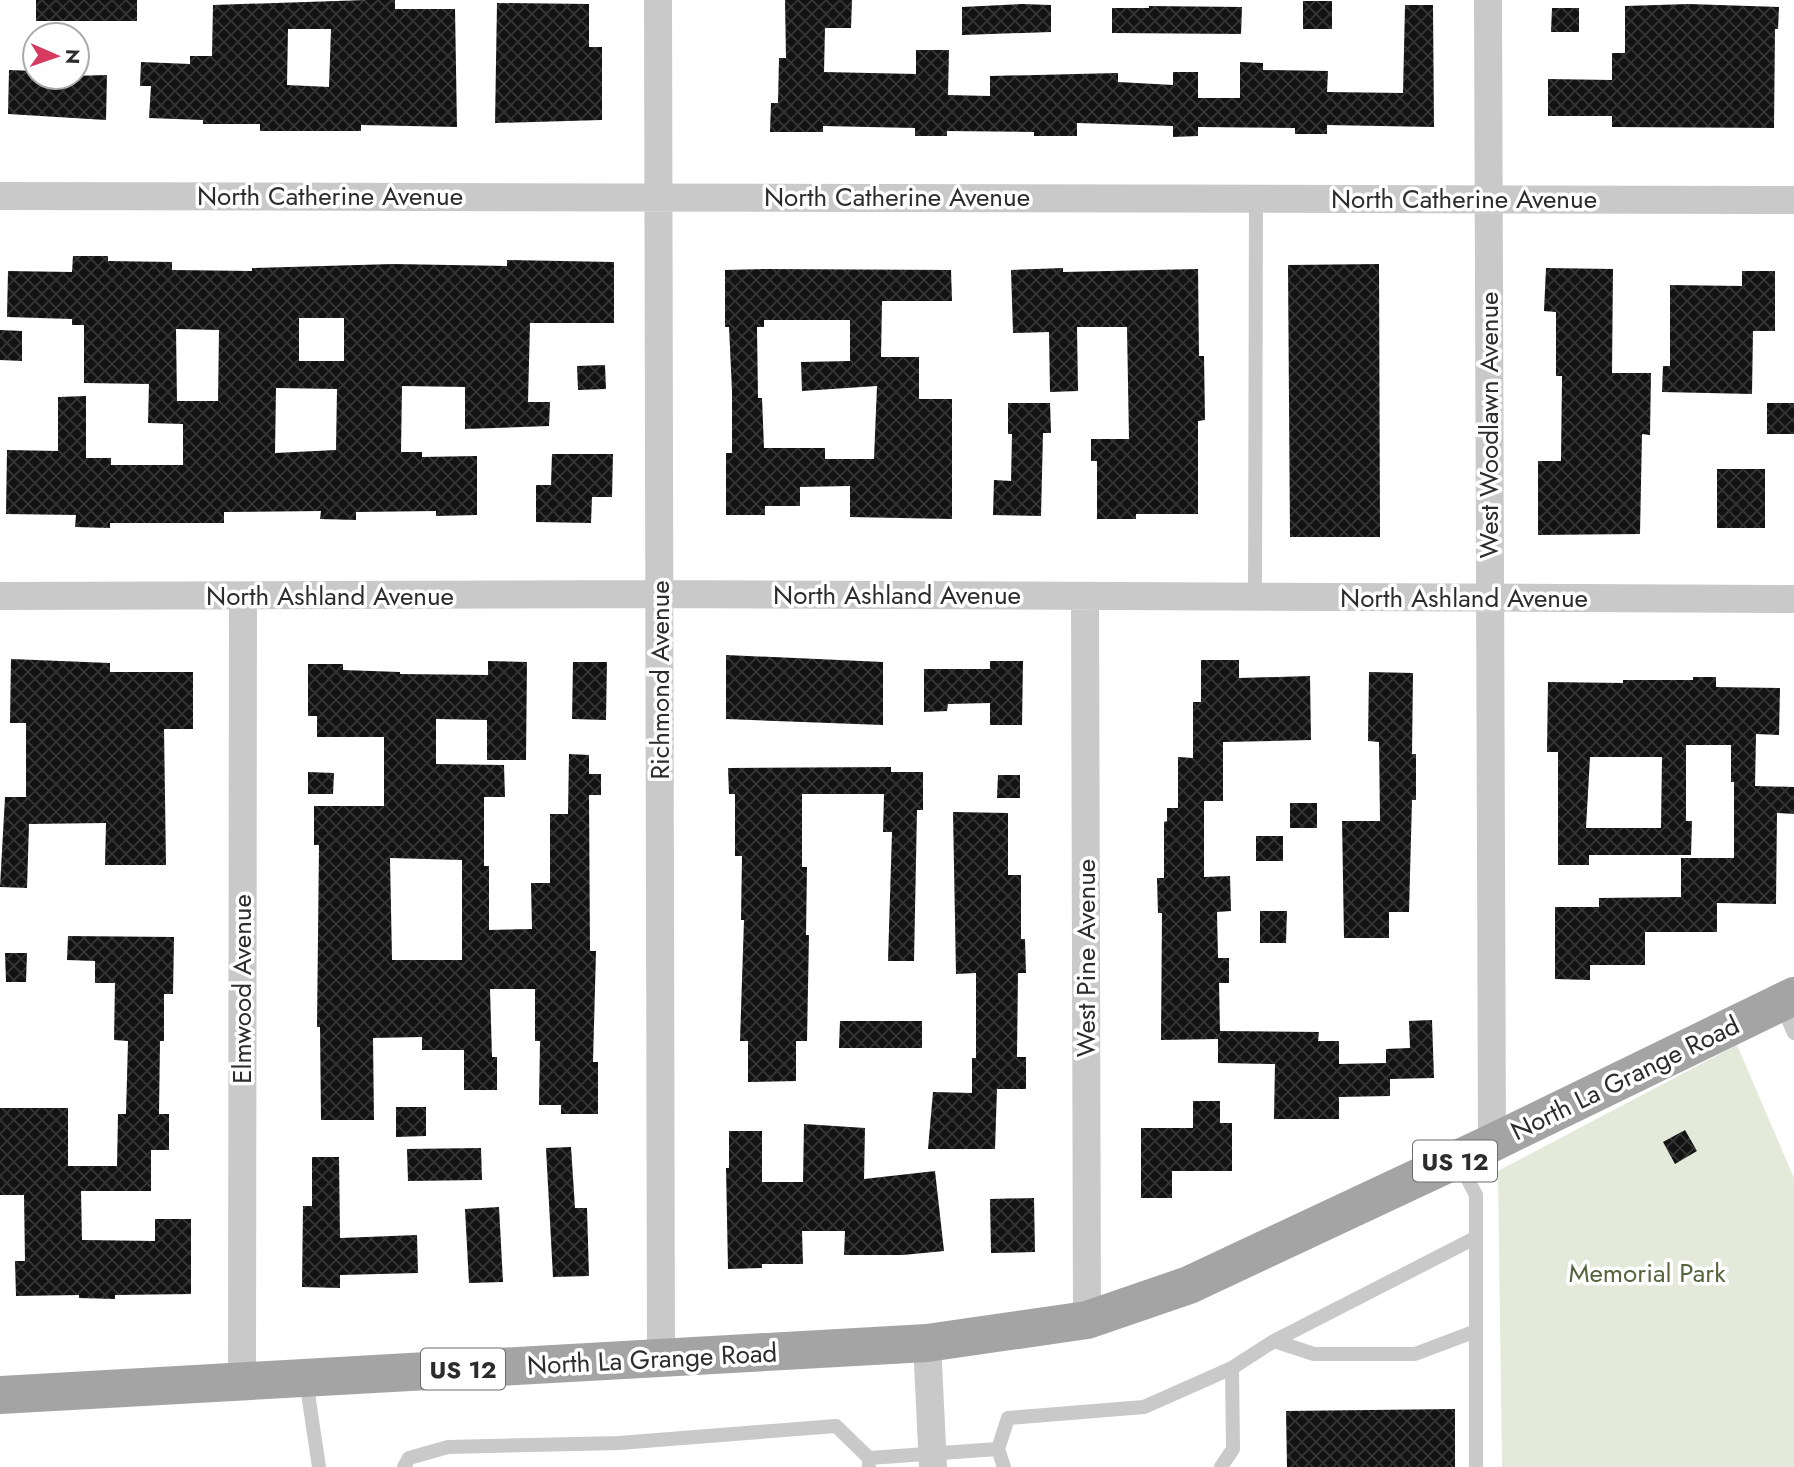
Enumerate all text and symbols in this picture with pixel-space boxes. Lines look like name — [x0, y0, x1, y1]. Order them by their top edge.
north arrow — [21, 21, 91, 91]
text: N — [59, 49, 86, 65]
street label: North Catherine Avenue — [197, 177, 463, 215]
street label: North Catherine Avenue — [764, 178, 1030, 216]
street label: North Catherine Avenue — [1331, 180, 1597, 218]
street label: West Woodlawn Avenue — [1470, 292, 1508, 558]
street label: North Ashland Avenue — [773, 576, 1021, 614]
street label: North Ashland Avenue — [206, 577, 454, 615]
street label: North Ashland Avenue — [1340, 579, 1588, 617]
street label: Richmond Avenue — [641, 580, 679, 780]
street label: West Pine Avenue — [1067, 859, 1105, 1057]
street label: Elmwood Avenue — [223, 894, 261, 1084]
street label: North La Grange Road — [1504, 1006, 1746, 1150]
road number: US 12 — [1413, 1140, 1497, 1182]
park label: Memorial Park — [1568, 1254, 1726, 1292]
street label: North La Grange Road — [526, 1333, 778, 1385]
road number: US 12 — [421, 1349, 505, 1390]

